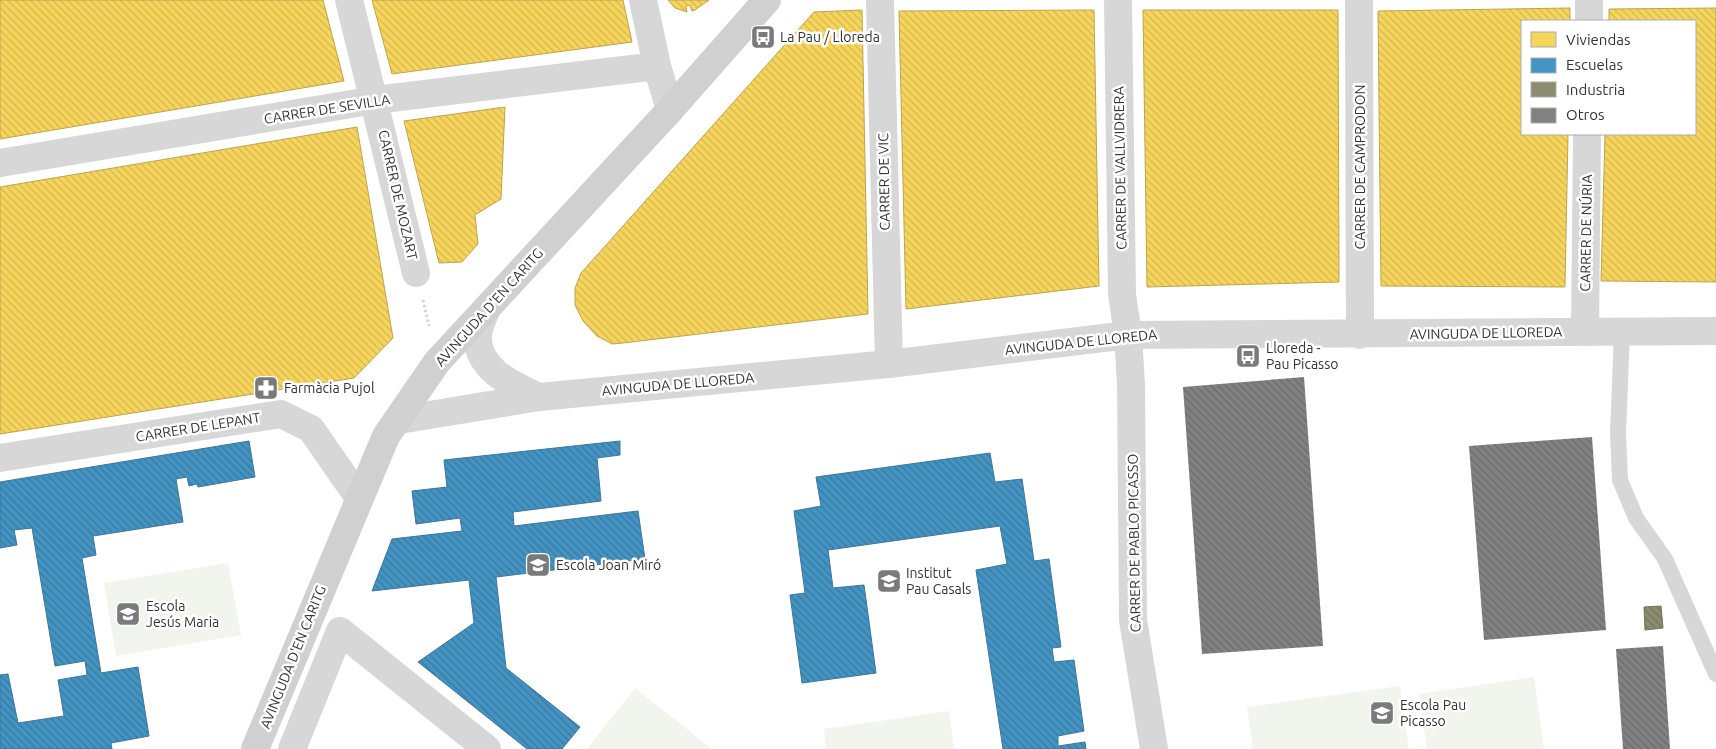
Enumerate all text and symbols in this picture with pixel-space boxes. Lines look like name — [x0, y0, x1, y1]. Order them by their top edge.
legend — [1521, 20, 1696, 135]
bus stop icon: La Pau / Lloreda — [750, 24, 776, 50]
place label: La Pau / Lloreda — [780, 29, 880, 45]
text: Viviendas — [1566, 31, 1630, 48]
text: Escuelas — [1566, 56, 1623, 73]
text: Industria — [1566, 81, 1625, 98]
street label: CARRER DE CAMPRODON — [1352, 84, 1368, 250]
street label: CARRER DE VALLVIDRERA — [1111, 86, 1129, 250]
street label: CARRER DE SEVILLA — [263, 91, 391, 127]
text: Otros — [1566, 106, 1605, 123]
street label: CARRER DE MOZART — [375, 128, 421, 262]
street label: CARRER DE VIC — [875, 133, 893, 231]
street label: CARRER DE NÚRIA — [1576, 174, 1595, 292]
street label: AVINGUDA D'EN CARITG — [432, 245, 546, 369]
street label: AVINGUDA DE LLOREDA — [1409, 324, 1563, 342]
street label: AVINGUDA DE LLOREDA — [1004, 326, 1158, 358]
place label: Lloreda - Pau Picasso — [1266, 340, 1338, 372]
bus stop icon: Lloreda - Pau Picasso — [1235, 343, 1261, 369]
street label: AVINGUDA DE LLOREDA — [601, 369, 755, 399]
pharmacy icon: Farmàcia Pujol — [253, 375, 279, 401]
place label: Farmàcia Pujol — [284, 380, 375, 396]
street label: CARRER DE LEPANT — [135, 409, 262, 445]
street label: CARRER DE PABLO PICASSO — [1124, 454, 1144, 632]
school or university icon: Escola Joan Miró — [525, 552, 551, 578]
place label: Escola Joan Miró — [556, 557, 661, 573]
place label: Institut Pau Casals — [906, 565, 971, 597]
school or university icon: Institut Pau Casals — [876, 568, 902, 594]
street label: AVINGUDA D'EN CARITG — [257, 583, 329, 731]
place label: Escola Jesús Maria — [146, 598, 219, 630]
school or university icon: Escola Jesús Maria — [115, 601, 141, 627]
place label: Escola Pau Picasso — [1400, 697, 1466, 729]
school or university icon: Escola Pau Picasso — [1369, 700, 1395, 726]

